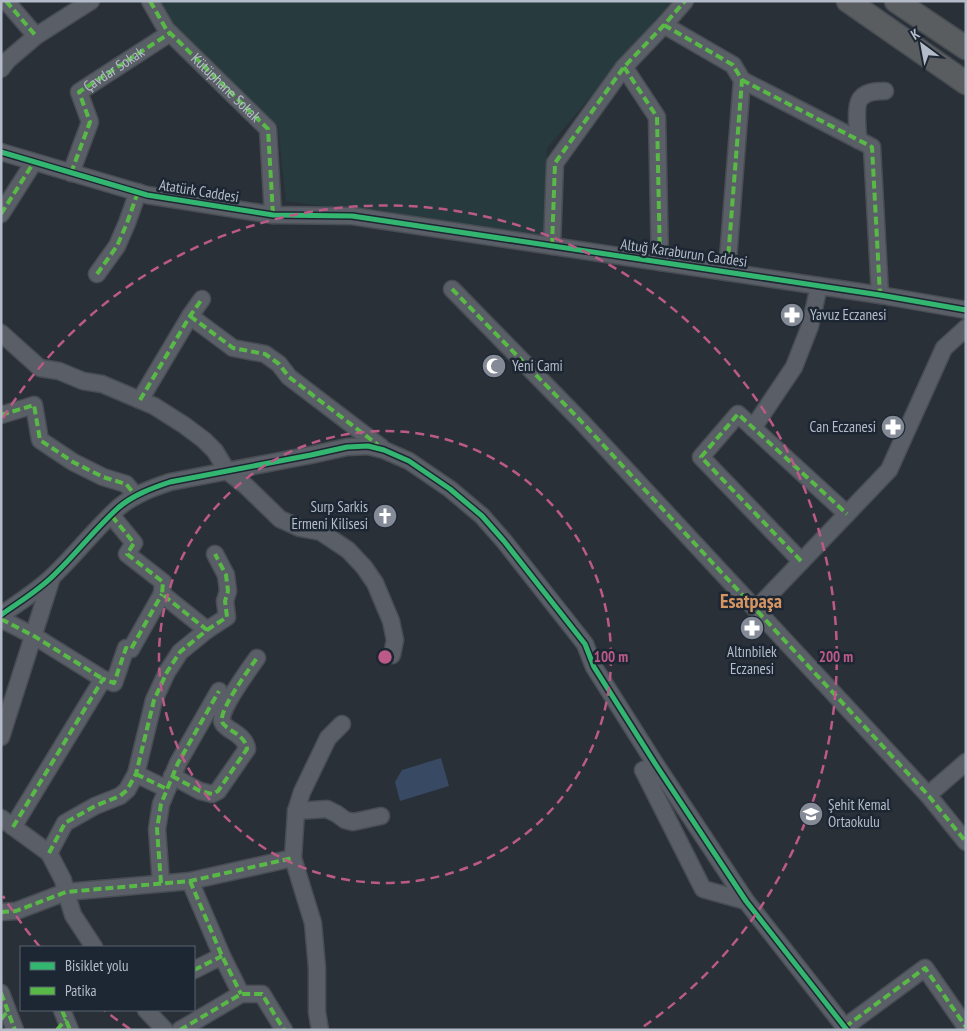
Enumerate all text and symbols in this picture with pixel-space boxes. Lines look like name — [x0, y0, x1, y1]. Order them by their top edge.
north arrow — [897, 20, 947, 70]
text: K — [907, 24, 924, 44]
street label: Çavdar Sokak — [80, 42, 148, 96]
street label: Kütüphane Sokak — [187, 49, 265, 126]
street label: Atatürk Caddesi — [158, 175, 240, 206]
street label: Altuğ Karaburun Caddesi — [620, 234, 749, 271]
pharmacy icon: Yavuz Eczanesi — [779, 302, 805, 328]
place label: Yavuz Eczanesi — [810, 305, 887, 324]
mosque icon: Yeni Cami — [481, 353, 507, 379]
place label: Yeni Cami — [512, 356, 563, 375]
pharmacy icon: Can Eczanesi — [880, 414, 906, 440]
place label: Can Eczanesi — [809, 417, 876, 436]
place label: Surp Sarkis Ermeni Kilisesi — [291, 497, 368, 533]
church icon: Surp Sarkis Ermeni Kilisesi — [372, 503, 398, 529]
district label: Esatpaşa — [720, 588, 782, 614]
pharmacy icon: Altınbilek Eczanesi — [739, 615, 765, 641]
place label: Altınbilek Eczanesi — [727, 642, 777, 678]
text: 100 m — [594, 647, 628, 666]
text: 200 m — [819, 647, 853, 666]
centre of rings — [376, 648, 394, 666]
place label: Şehit Kemal Ortaokulu — [828, 795, 891, 831]
school or university icon: Şehit Kemal Ortaokulu — [798, 801, 824, 827]
legend — [20, 946, 195, 1011]
text: Bisiklet yolu — [65, 956, 129, 975]
text: Patika — [65, 981, 97, 1000]

